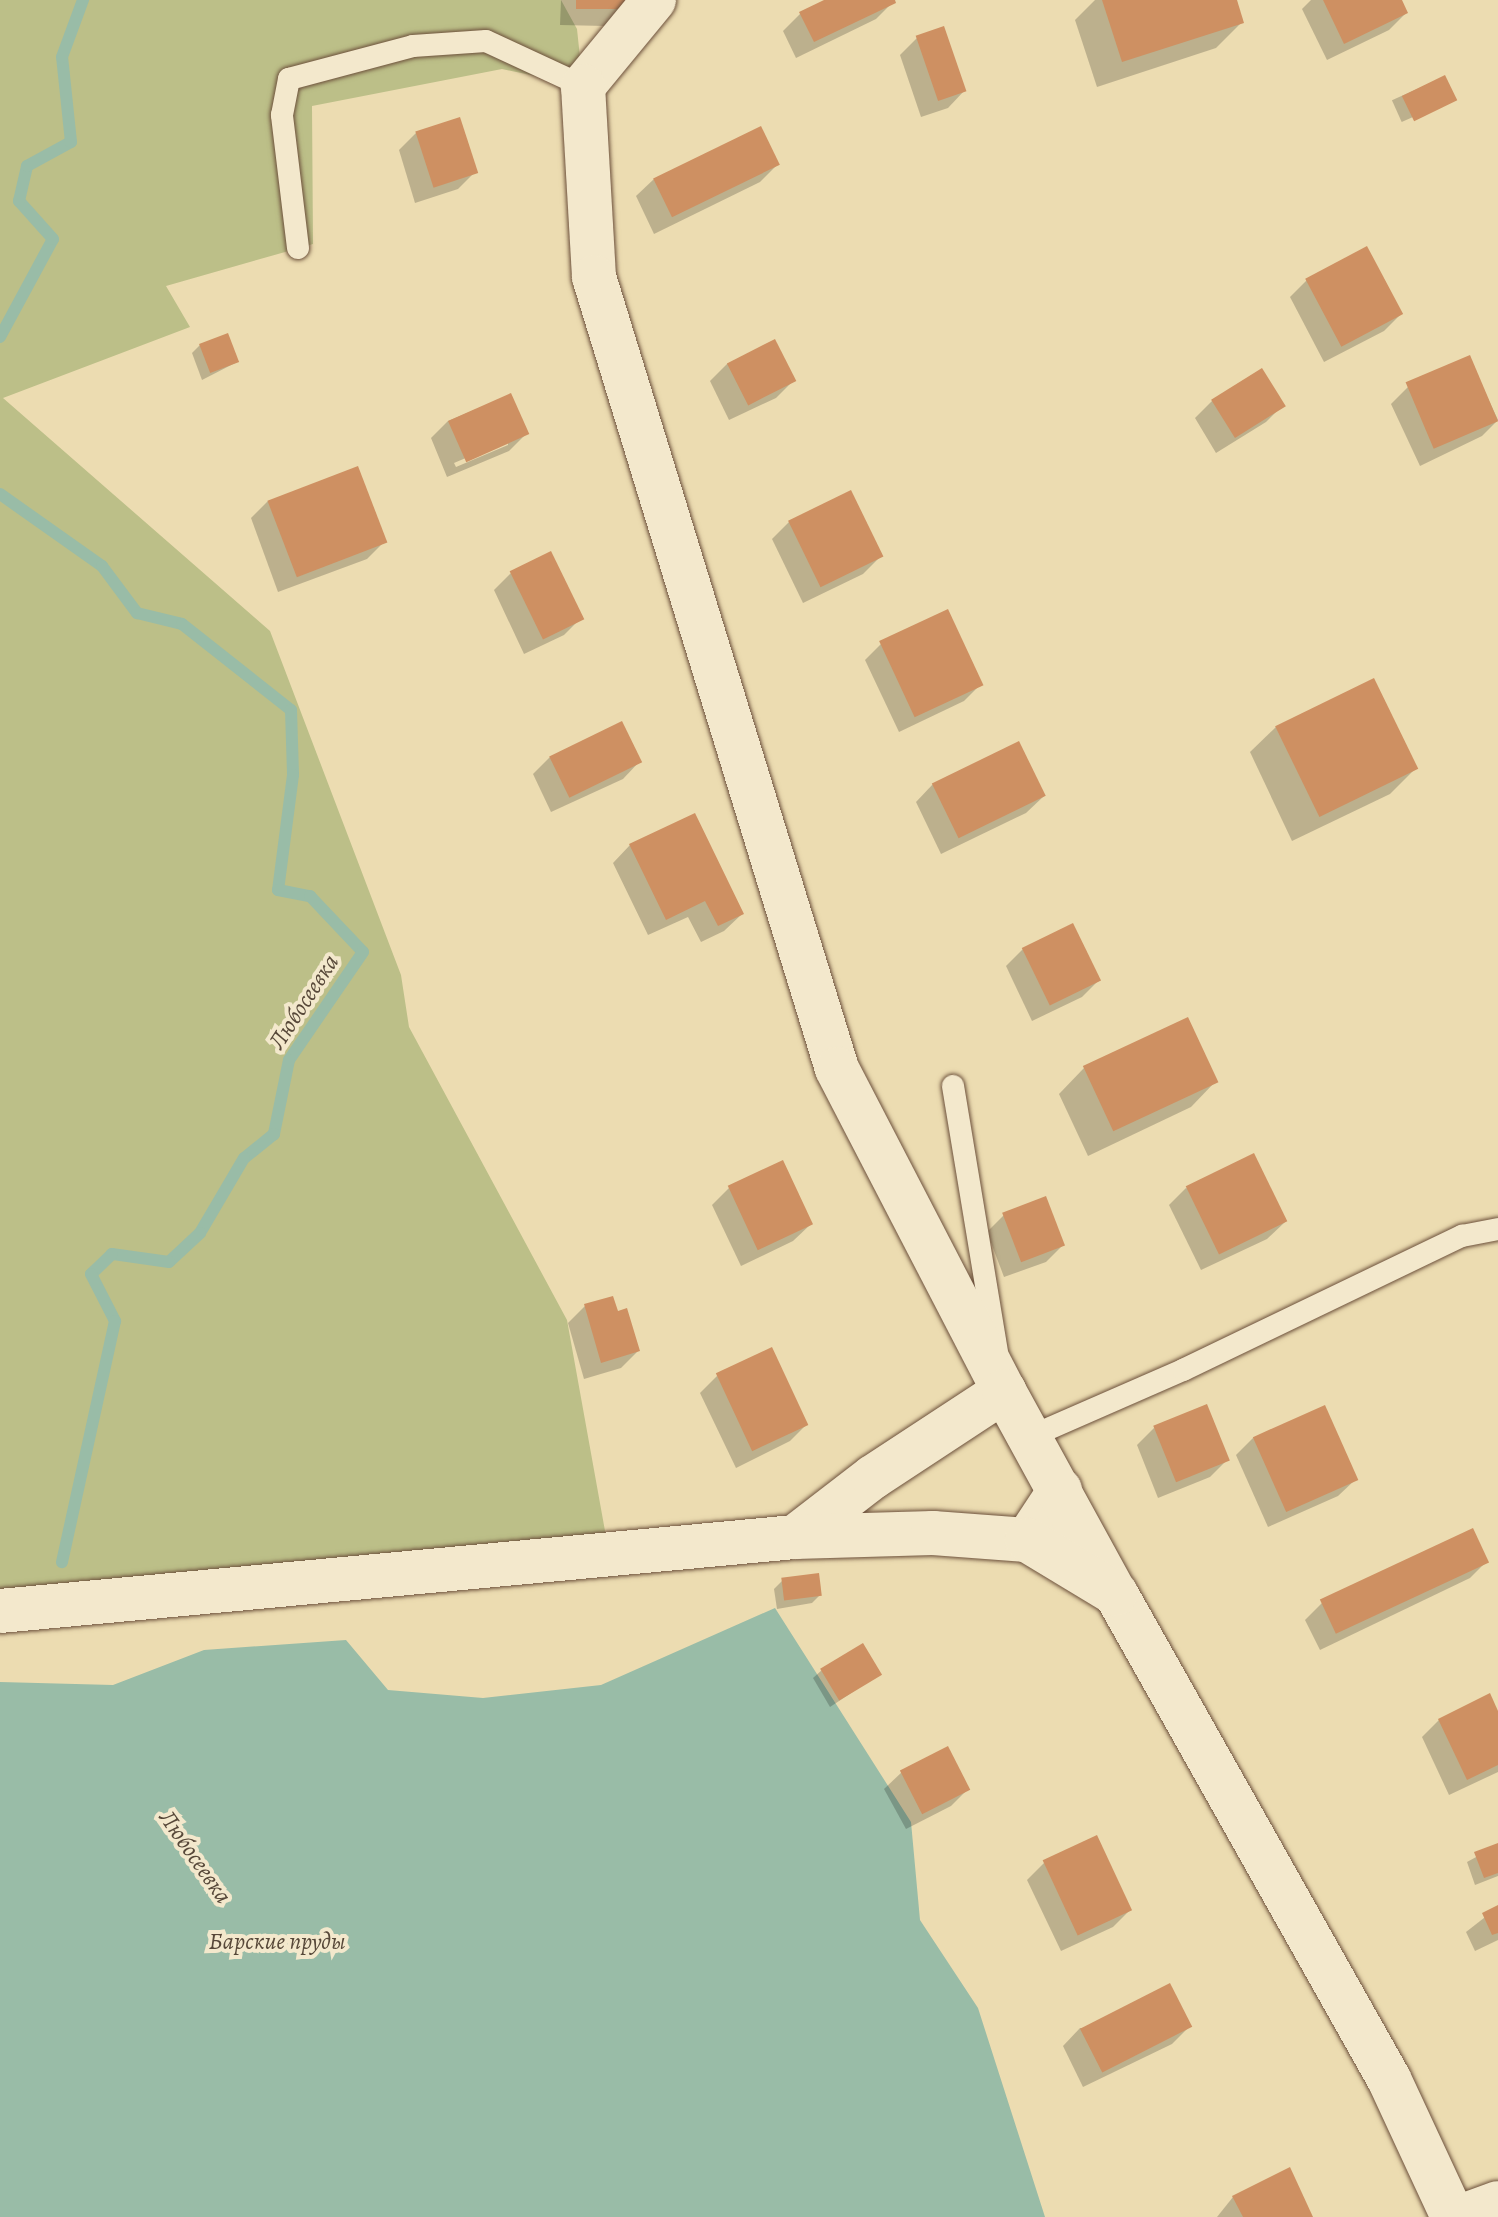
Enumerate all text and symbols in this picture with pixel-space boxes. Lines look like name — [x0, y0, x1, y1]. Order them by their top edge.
water label: Любосеевка — [263, 949, 345, 1055]
water label: Любосеевка — [152, 1805, 238, 1909]
water label: Барские пруды — [209, 1928, 345, 1956]

